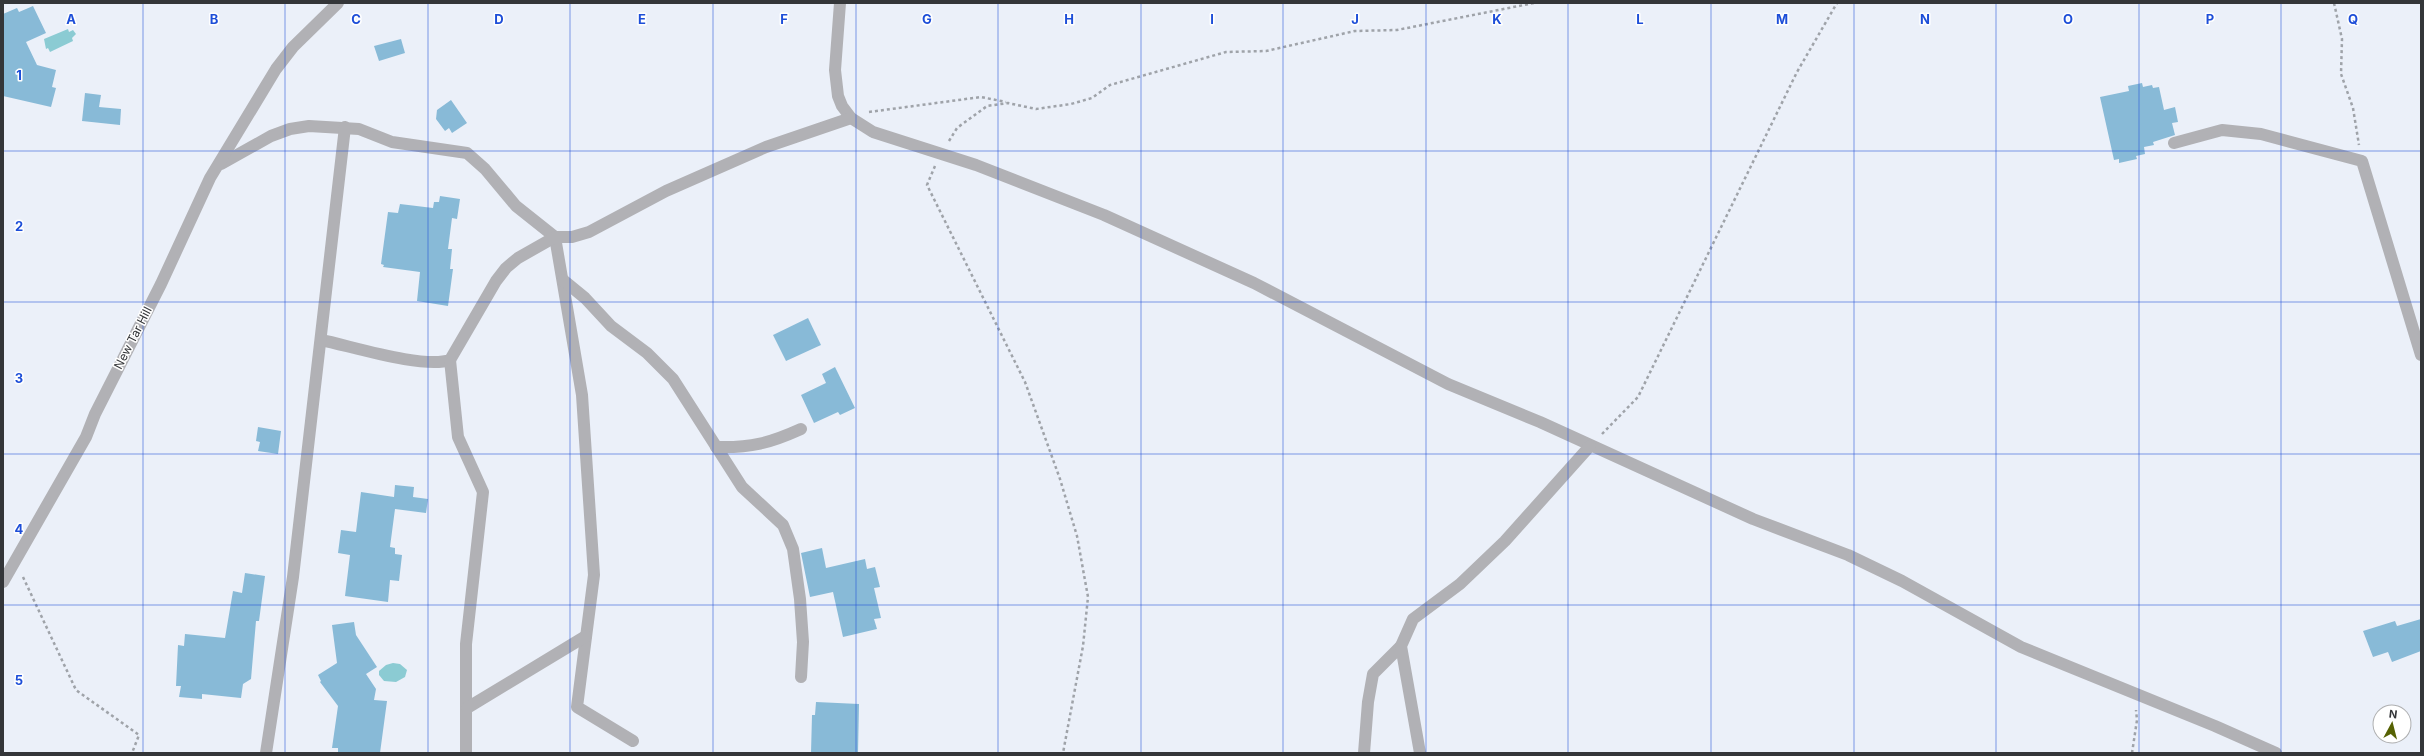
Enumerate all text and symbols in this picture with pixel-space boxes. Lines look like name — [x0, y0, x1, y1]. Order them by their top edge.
text: A — [66, 11, 76, 27]
text: B — [210, 11, 219, 27]
text: C — [351, 11, 361, 27]
text: D — [494, 11, 504, 27]
text: E — [638, 11, 646, 27]
text: F — [780, 11, 788, 27]
text: G — [922, 11, 932, 27]
text: H — [1064, 11, 1074, 27]
text: I — [1210, 11, 1214, 27]
text: J — [1351, 11, 1359, 27]
text: K — [1492, 11, 1502, 27]
text: L — [1636, 11, 1644, 27]
text: M — [1776, 11, 1788, 27]
text: N — [1920, 11, 1930, 27]
text: O — [2063, 11, 2073, 27]
text: P — [2206, 11, 2214, 27]
text: Q — [2348, 11, 2358, 27]
text: 1 — [16, 67, 22, 83]
text: 2 — [15, 218, 23, 234]
street label: New Tar Hill — [110, 304, 155, 372]
text: 3 — [15, 370, 23, 386]
text: 4 — [15, 521, 24, 537]
text: 5 — [15, 672, 23, 688]
north arrow — [2372, 704, 2412, 744]
text: N — [2388, 707, 2398, 722]

